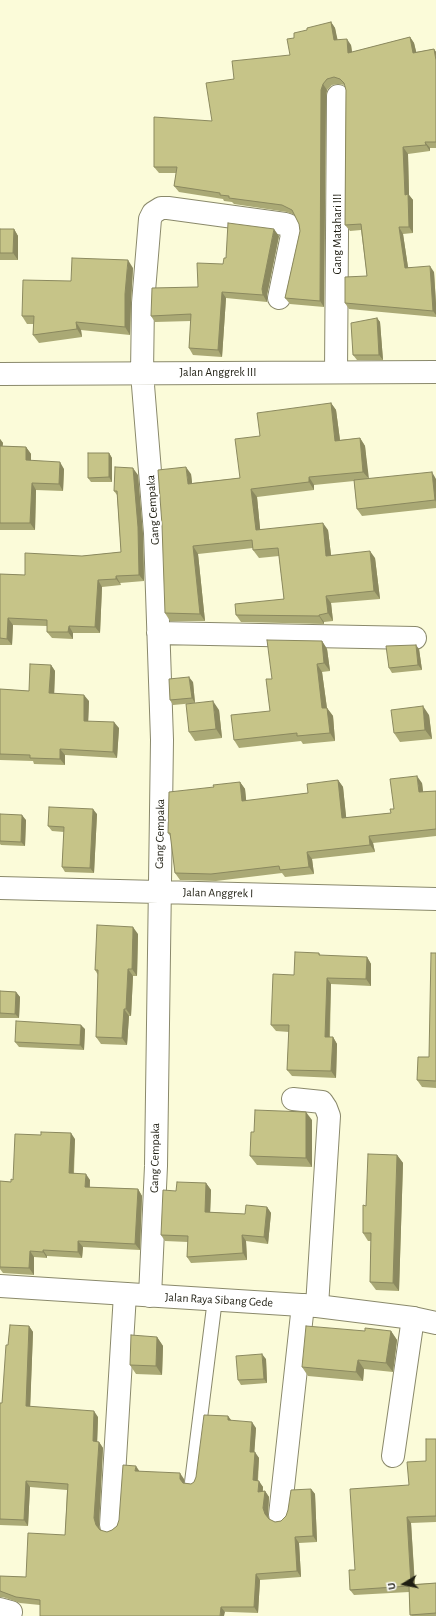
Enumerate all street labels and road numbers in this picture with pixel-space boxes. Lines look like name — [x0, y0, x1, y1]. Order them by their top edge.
street label: Gang Matahari III — [330, 194, 344, 274]
street label: Jalan Anggrek III — [180, 365, 256, 379]
street label: Gang Cempaka — [143, 475, 163, 545]
street label: Gang Cempaka — [152, 799, 168, 869]
street label: Jalan Anggrek I — [183, 885, 253, 901]
street label: Gang Cempaka — [147, 1123, 163, 1193]
street label: Jalan Raya Sibang Gede — [165, 1290, 273, 1310]

